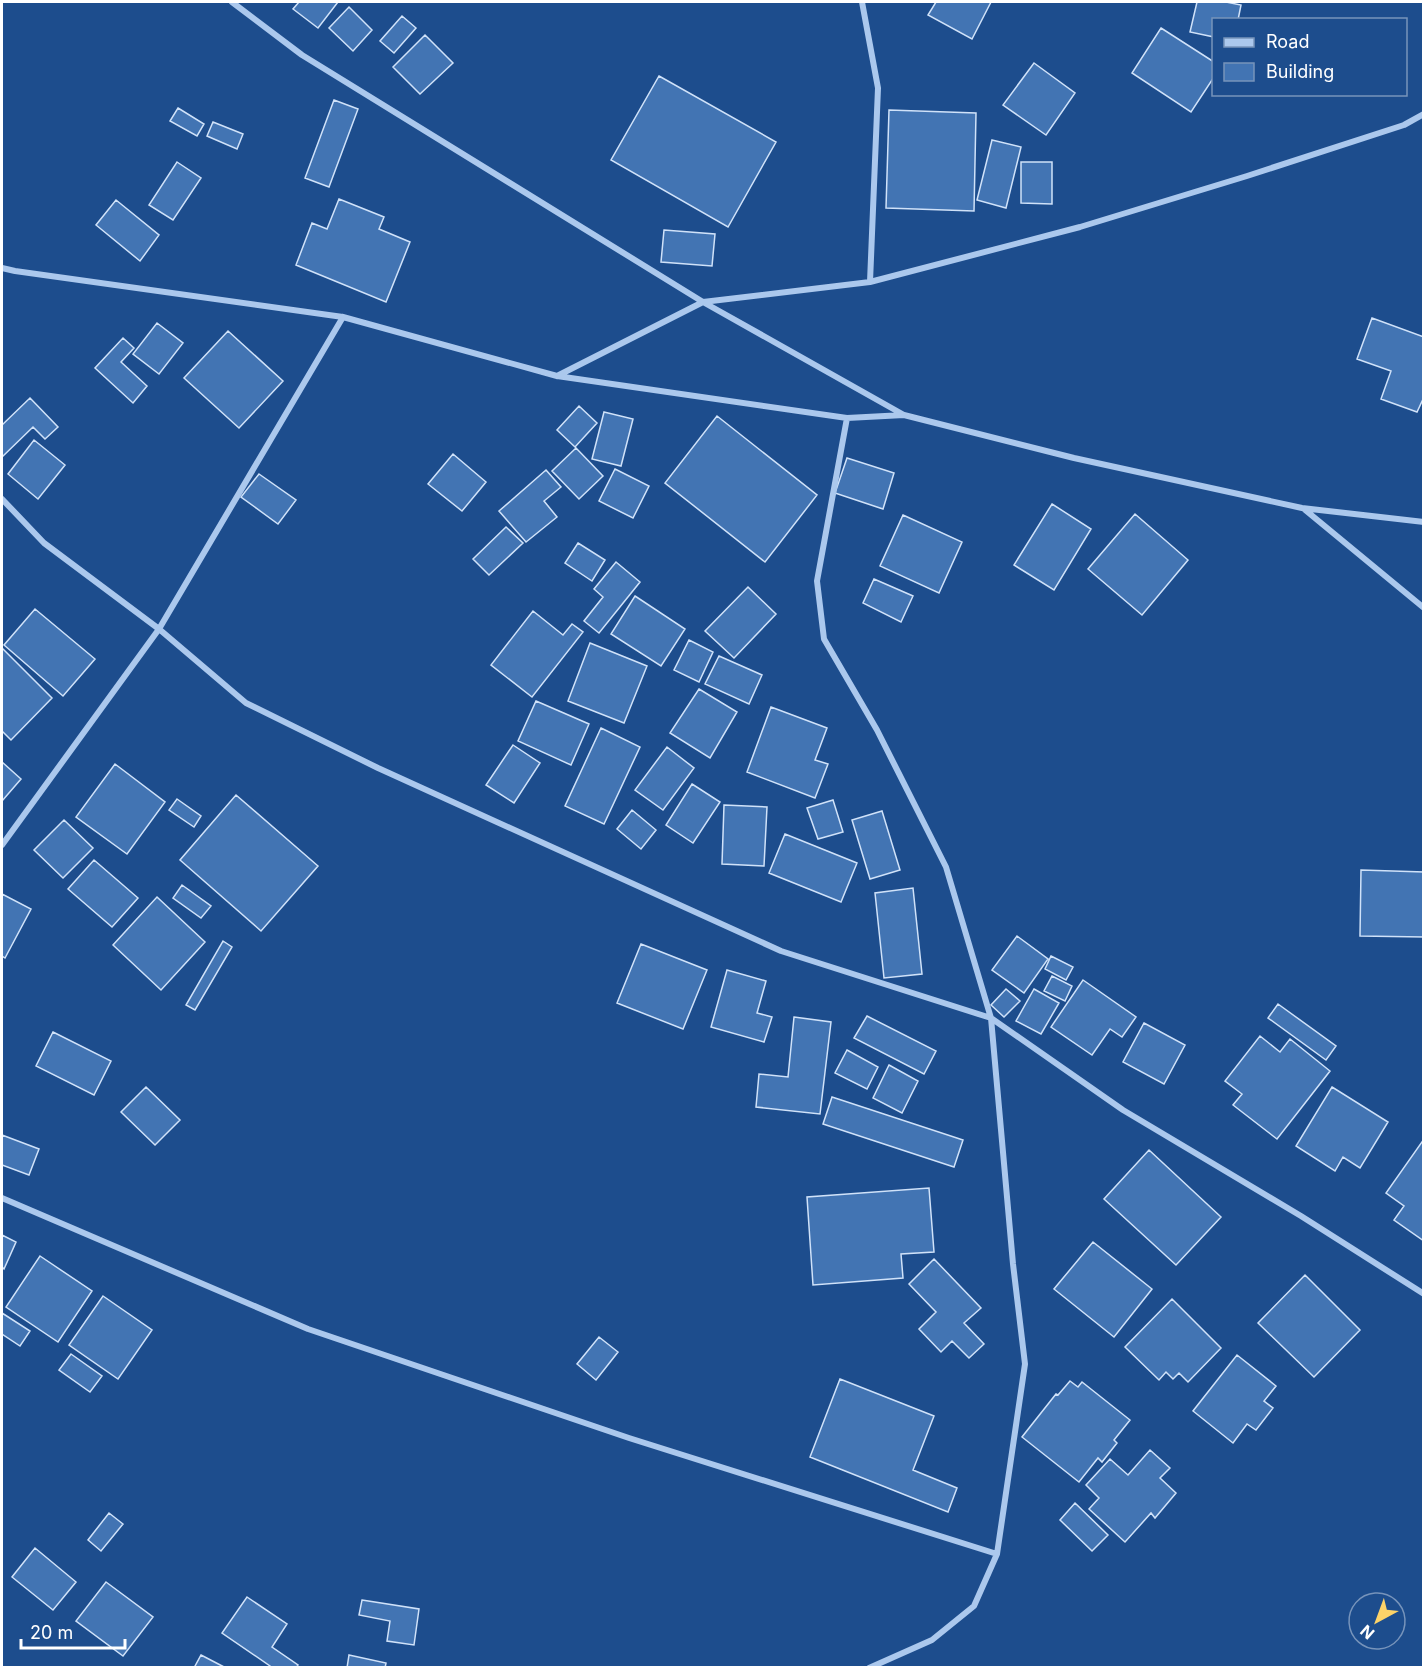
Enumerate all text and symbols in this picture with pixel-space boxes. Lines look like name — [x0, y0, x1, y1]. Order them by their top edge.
legend — [1212, 18, 1407, 96]
text: Road — [1266, 31, 1309, 52]
text: Building — [1266, 61, 1334, 82]
north arrow — [1347, 1591, 1407, 1651]
scale bar — [21, 1612, 124, 1650]
text: N — [1356, 1621, 1378, 1644]
text: 20 m — [30, 1622, 73, 1643]

